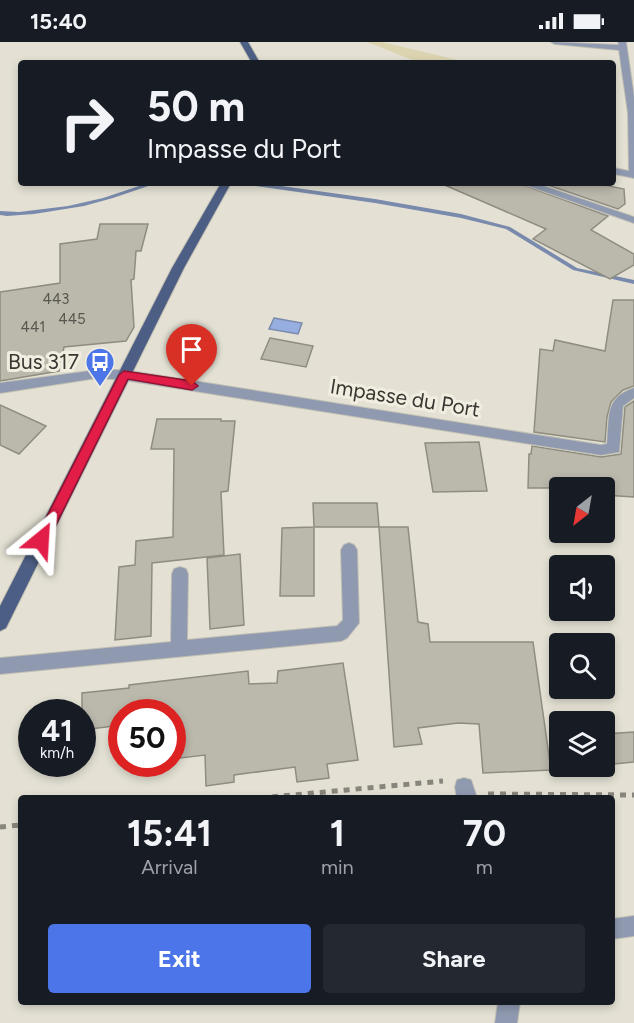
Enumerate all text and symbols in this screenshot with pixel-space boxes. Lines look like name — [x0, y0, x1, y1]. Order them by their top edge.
text: 15:40 — [30, 8, 87, 35]
text: 50 m — [147, 81, 245, 132]
icon: right — [48, 84, 126, 162]
text: Impasse du Port — [147, 132, 342, 165]
house number: 443 — [43, 290, 69, 308]
house number: 445 — [58, 310, 86, 328]
house number: 441 — [21, 318, 45, 336]
pin — [166, 324, 217, 386]
icon: arrive — [175, 333, 208, 366]
bus stop icon: Bus 317 — [84, 346, 116, 388]
place label: Bus 317 — [8, 349, 79, 374]
street label: Impasse du Port — [328, 373, 482, 422]
north arrow — [549, 477, 615, 543]
map controls — [549, 477, 615, 777]
position arrow — [9, 508, 73, 572]
button: sound — [549, 555, 615, 621]
button: search — [549, 633, 615, 699]
speed limit sign: 50 — [108, 699, 186, 777]
button: layers — [549, 711, 615, 777]
text: 41 — [41, 712, 73, 749]
text: km/h — [40, 744, 74, 762]
text: 15:41 — [127, 812, 212, 855]
text: 1 — [330, 812, 345, 855]
text: 70 — [463, 812, 506, 855]
text: Arrival — [141, 855, 198, 879]
text: min — [321, 855, 354, 879]
text: m — [476, 855, 493, 879]
button: Exit — [48, 924, 311, 993]
button: Share — [323, 924, 585, 993]

